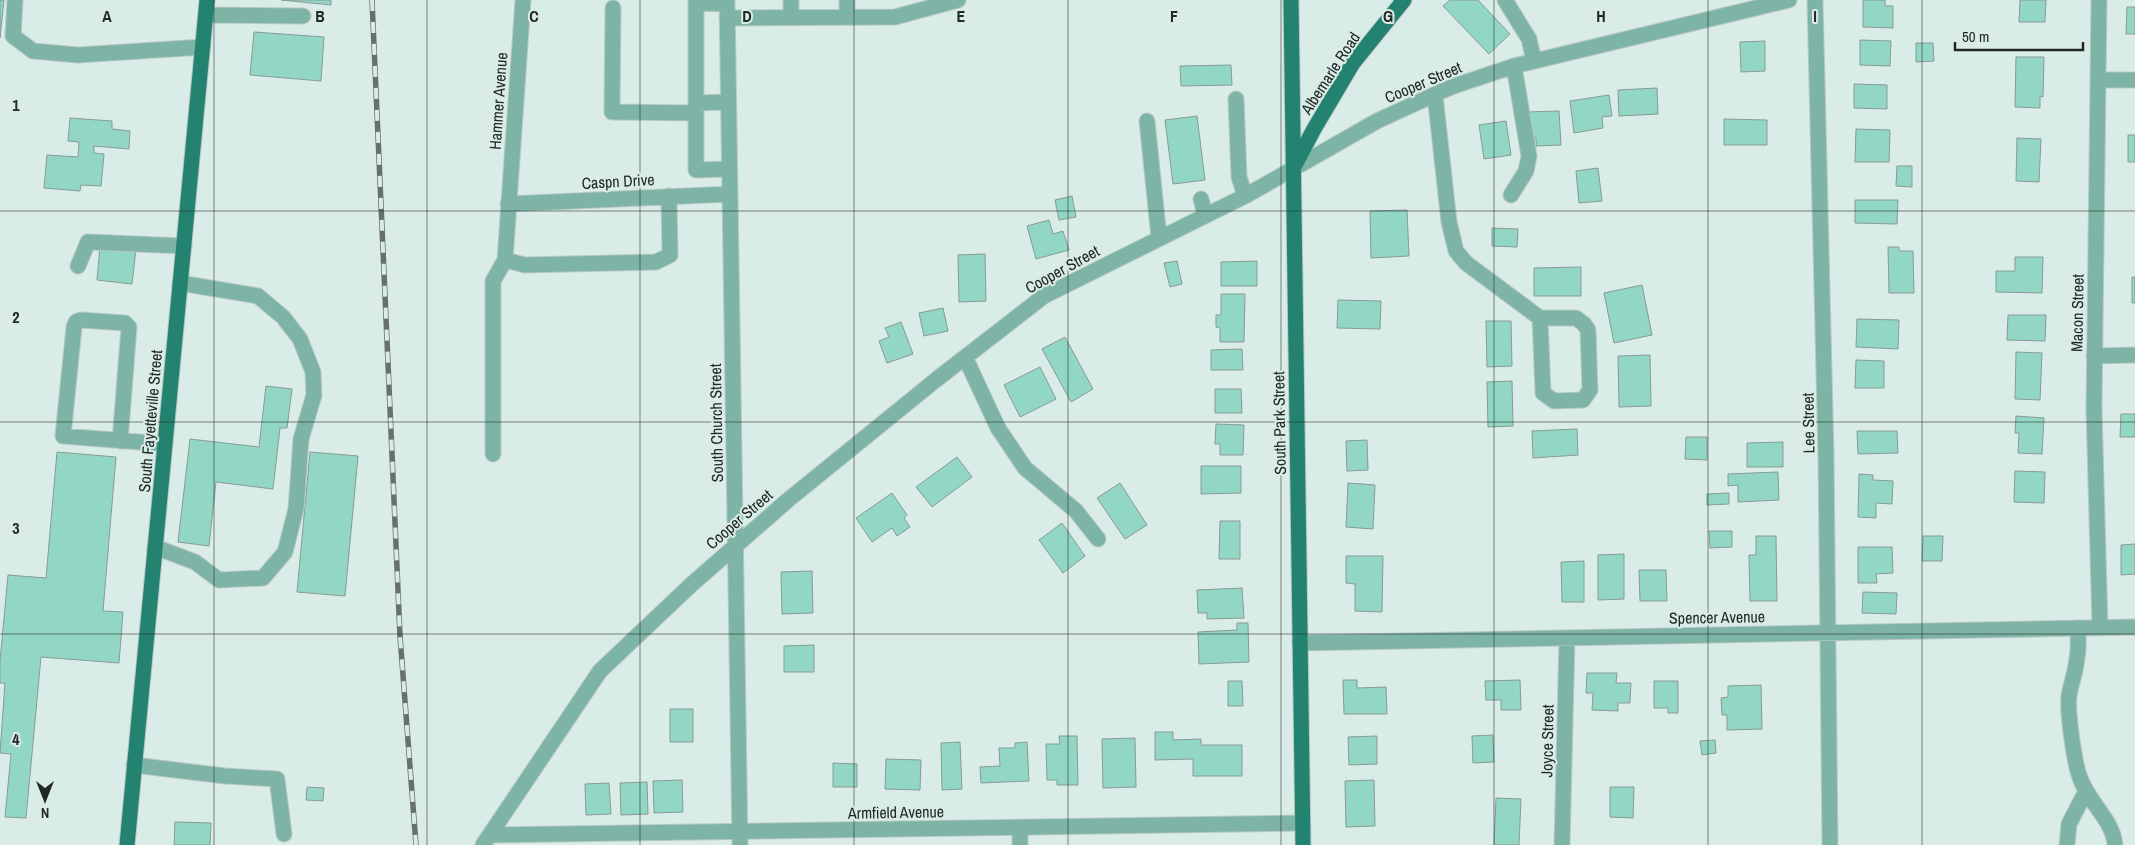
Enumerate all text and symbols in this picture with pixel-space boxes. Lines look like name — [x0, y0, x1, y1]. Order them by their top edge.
text: A — [102, 5, 112, 27]
text: B — [315, 5, 325, 27]
text: C — [529, 5, 539, 27]
text: D — [742, 5, 752, 27]
text: E — [957, 5, 966, 27]
text: F — [1170, 5, 1178, 27]
text: G — [1383, 5, 1393, 27]
text: H — [1596, 5, 1606, 27]
text: I — [1813, 5, 1817, 27]
scale bar — [1955, 20, 2082, 52]
text: 50 m — [1962, 26, 1989, 47]
street label: Albemarle Road — [1295, 28, 1365, 119]
street label: Hammer Avenue — [484, 52, 512, 150]
street label: Cooper Street — [1381, 56, 1465, 108]
text: 1 — [12, 94, 20, 116]
street label: Caspn Drive — [581, 168, 655, 194]
street label: Cooper Street — [1021, 239, 1103, 298]
street label: Macon Street — [2065, 273, 2089, 352]
text: 2 — [12, 306, 20, 328]
street label: South Fayetteville Street — [133, 348, 167, 493]
street label: South Church Street — [704, 363, 728, 483]
street label: South Park Street — [1267, 371, 1291, 475]
street label: Lee Street — [1796, 392, 1820, 453]
street label: Cooper Street — [701, 484, 777, 554]
text: 3 — [12, 517, 20, 539]
street label: Spencer Avenue — [1669, 605, 1765, 629]
street label: Joyce Street — [1535, 704, 1559, 778]
text: 4 — [12, 728, 20, 750]
north arrow — [20, 775, 70, 825]
street label: Armfield Avenue — [847, 800, 944, 824]
text: N — [41, 804, 49, 822]

